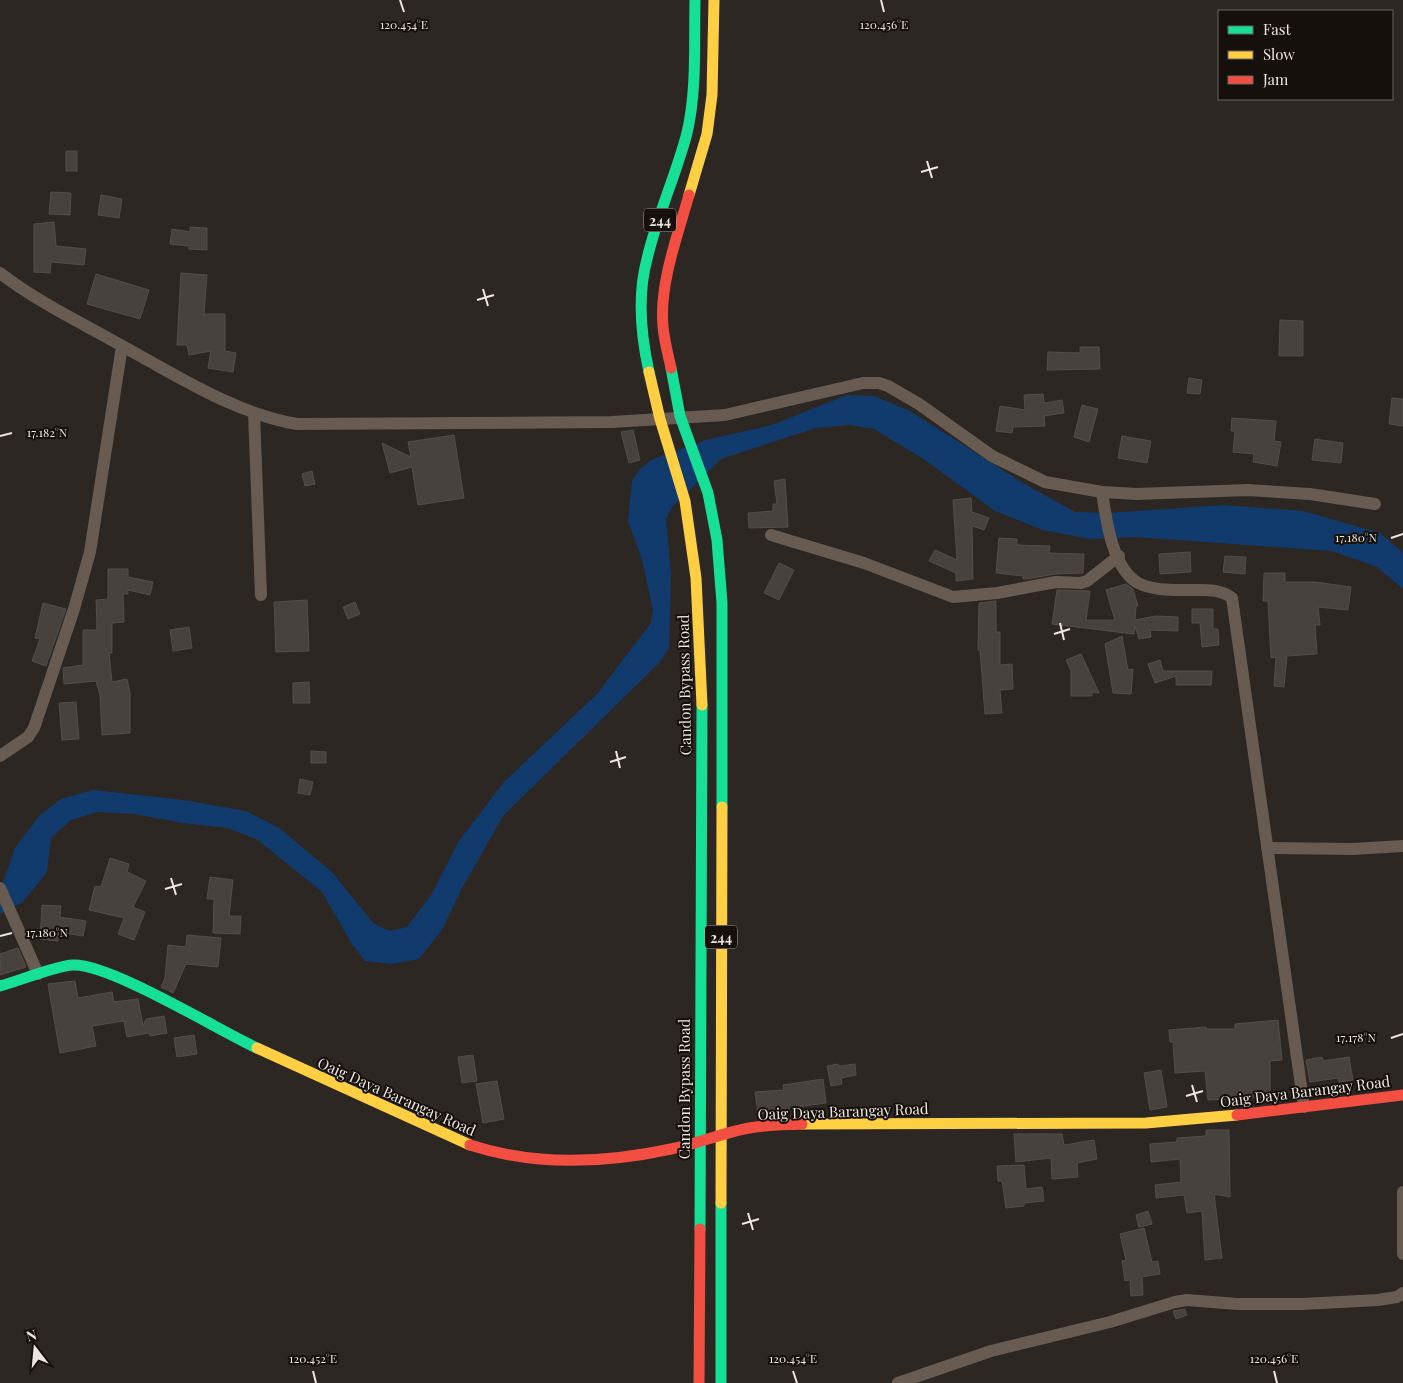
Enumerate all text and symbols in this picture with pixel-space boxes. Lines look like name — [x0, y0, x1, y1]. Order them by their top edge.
legend — [1218, 10, 1393, 100]
text: 120.454°E — [380, 16, 428, 32]
text: 120.456°E — [860, 16, 908, 32]
text: Fast — [1263, 19, 1292, 39]
text: Slow — [1263, 44, 1295, 64]
text: Jam — [1262, 69, 1289, 89]
road number: 244 — [644, 208, 676, 232]
text: 17.182°N — [27, 424, 68, 440]
text: 17.180°N — [1335, 529, 1377, 545]
street label: Candon Bypass Road — [673, 614, 695, 755]
text: 17.180°N — [26, 924, 68, 940]
road number: 244 — [705, 926, 737, 949]
street label: Candon Bypass Road — [674, 1018, 694, 1159]
text: 17.178°N — [1336, 1029, 1376, 1045]
street label: Oaig Daya Barangay Road — [315, 1052, 480, 1140]
street label: Oaig Daya Barangay Road — [1219, 1071, 1391, 1111]
street label: Oaig Daya Barangay Road — [757, 1098, 929, 1124]
north arrow — [10, 1323, 60, 1373]
text: N — [24, 1324, 39, 1346]
text: 120.452°E — [289, 1350, 337, 1366]
text: 120.454°E — [769, 1350, 817, 1366]
text: 120.456°E — [1250, 1350, 1298, 1366]

